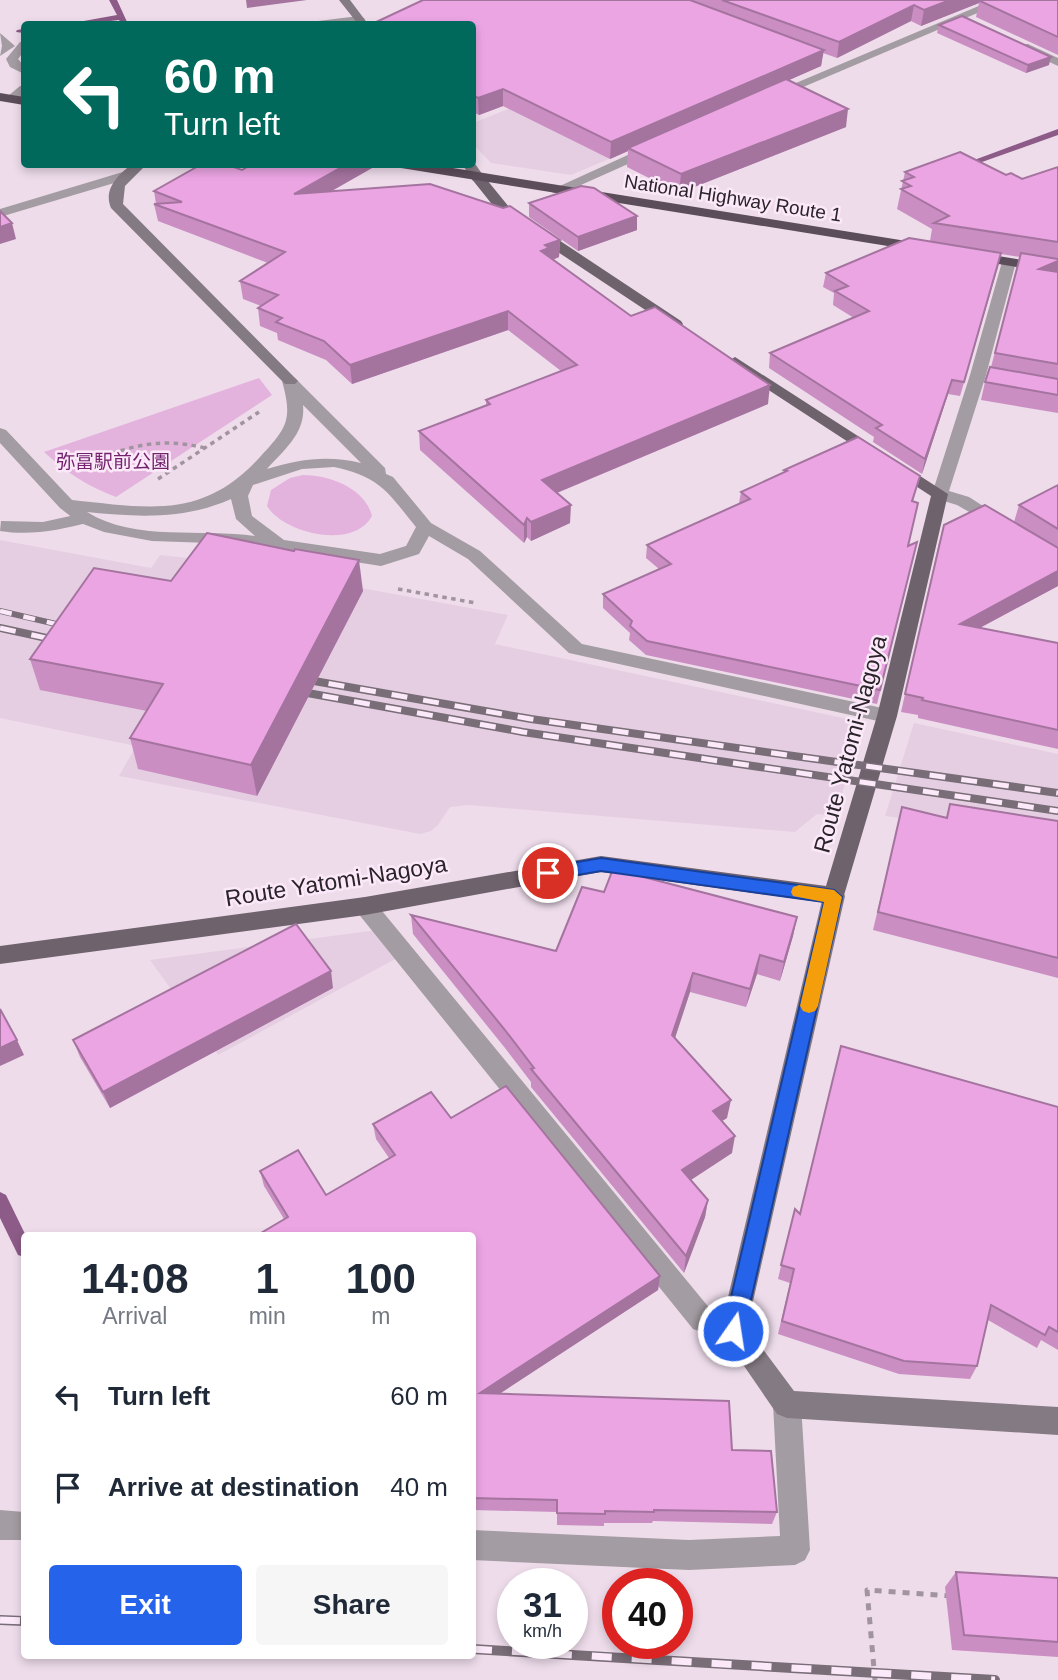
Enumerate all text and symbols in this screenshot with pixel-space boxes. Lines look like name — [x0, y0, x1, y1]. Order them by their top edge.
icon: left — [49, 49, 140, 140]
text: 60 m — [164, 49, 276, 103]
text: Turn left — [164, 106, 280, 142]
street label: National Highway Route 1 — [623, 170, 843, 226]
park label: 弥冨駅前公園 — [56, 451, 170, 472]
street label: Route Yatomi-Nagoya — [808, 632, 892, 856]
pin — [518, 843, 578, 903]
street label: Route Yatomi-Nagoya — [223, 851, 449, 911]
icon: arrive — [529, 854, 567, 892]
text: 14:08 — [81, 1255, 189, 1302]
text: 1 — [255, 1255, 279, 1302]
text: 100 — [346, 1255, 416, 1302]
position arrow — [696, 1294, 770, 1368]
text: Arrival — [102, 1303, 167, 1329]
text: min — [249, 1303, 286, 1329]
text: m — [371, 1303, 390, 1329]
icon: left — [49, 1378, 87, 1416]
text: Turn left — [108, 1381, 210, 1411]
text: 60 m — [390, 1381, 448, 1411]
icon: arrive — [49, 1469, 87, 1507]
text: Arrive at destination — [108, 1472, 359, 1502]
text: 40 m — [390, 1472, 448, 1502]
button: Exit — [49, 1565, 242, 1645]
button: Share — [256, 1565, 448, 1645]
speed limit sign: 40 — [602, 1568, 693, 1659]
text: 31 — [523, 1585, 562, 1624]
text: km/h — [523, 1621, 562, 1641]

